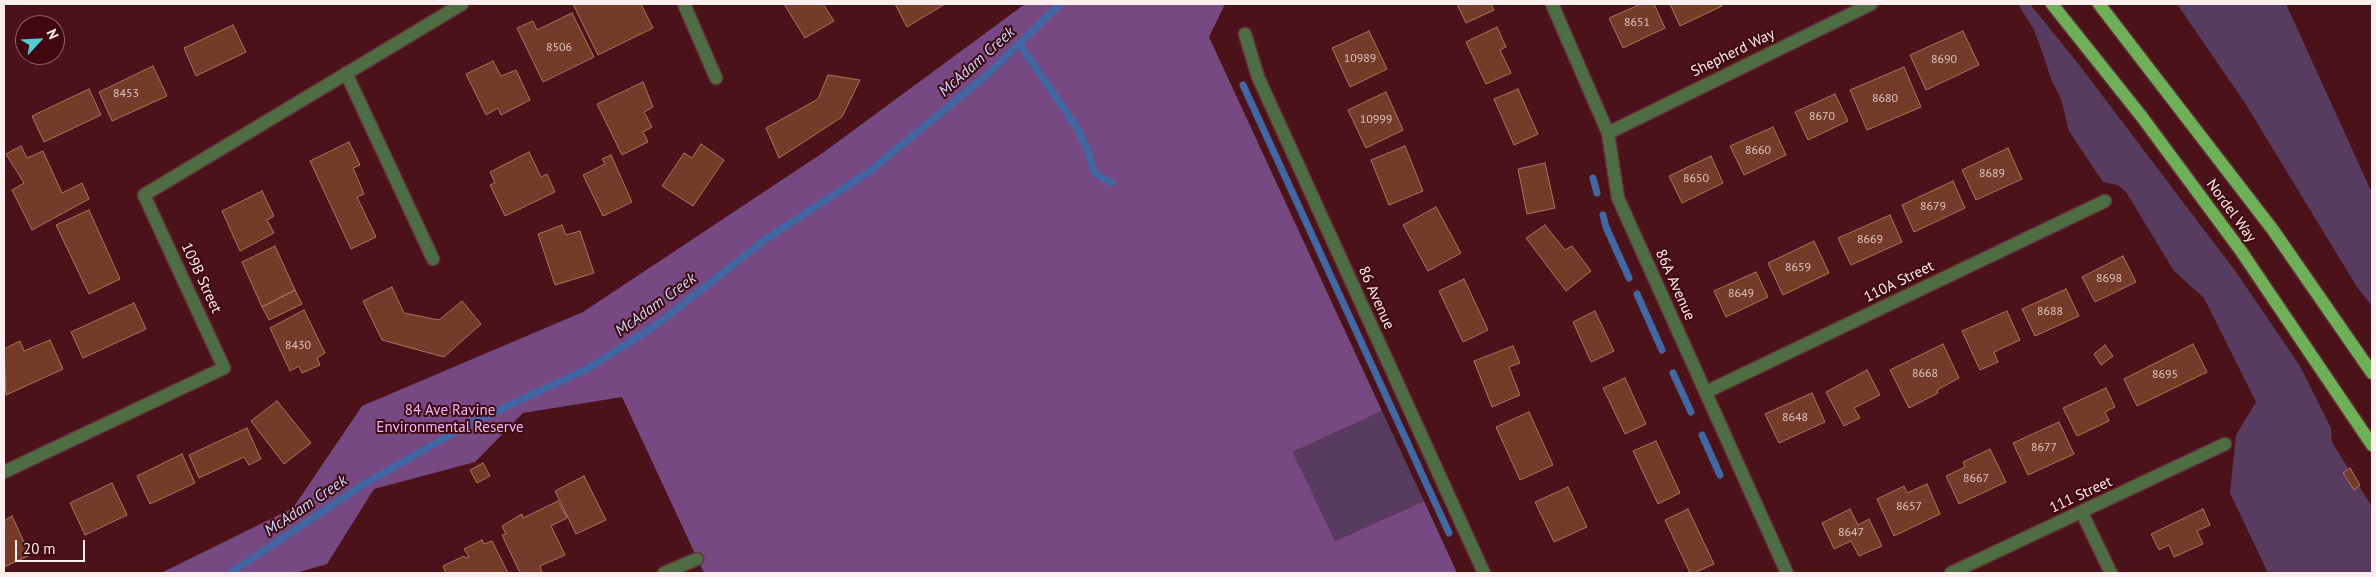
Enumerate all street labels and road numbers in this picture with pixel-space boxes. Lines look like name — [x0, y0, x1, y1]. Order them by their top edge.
street label: Shepherd Way — [1688, 25, 1778, 81]
street label: Nordel Way — [2202, 176, 2260, 246]
street label: 109B Street — [177, 240, 225, 316]
street label: 86A Avenue — [1651, 247, 1699, 323]
street label: 110A Street — [1861, 257, 1937, 307]
street label: 86 Avenue — [1354, 264, 1398, 332]
street label: 111 Street — [2047, 473, 2115, 517]

